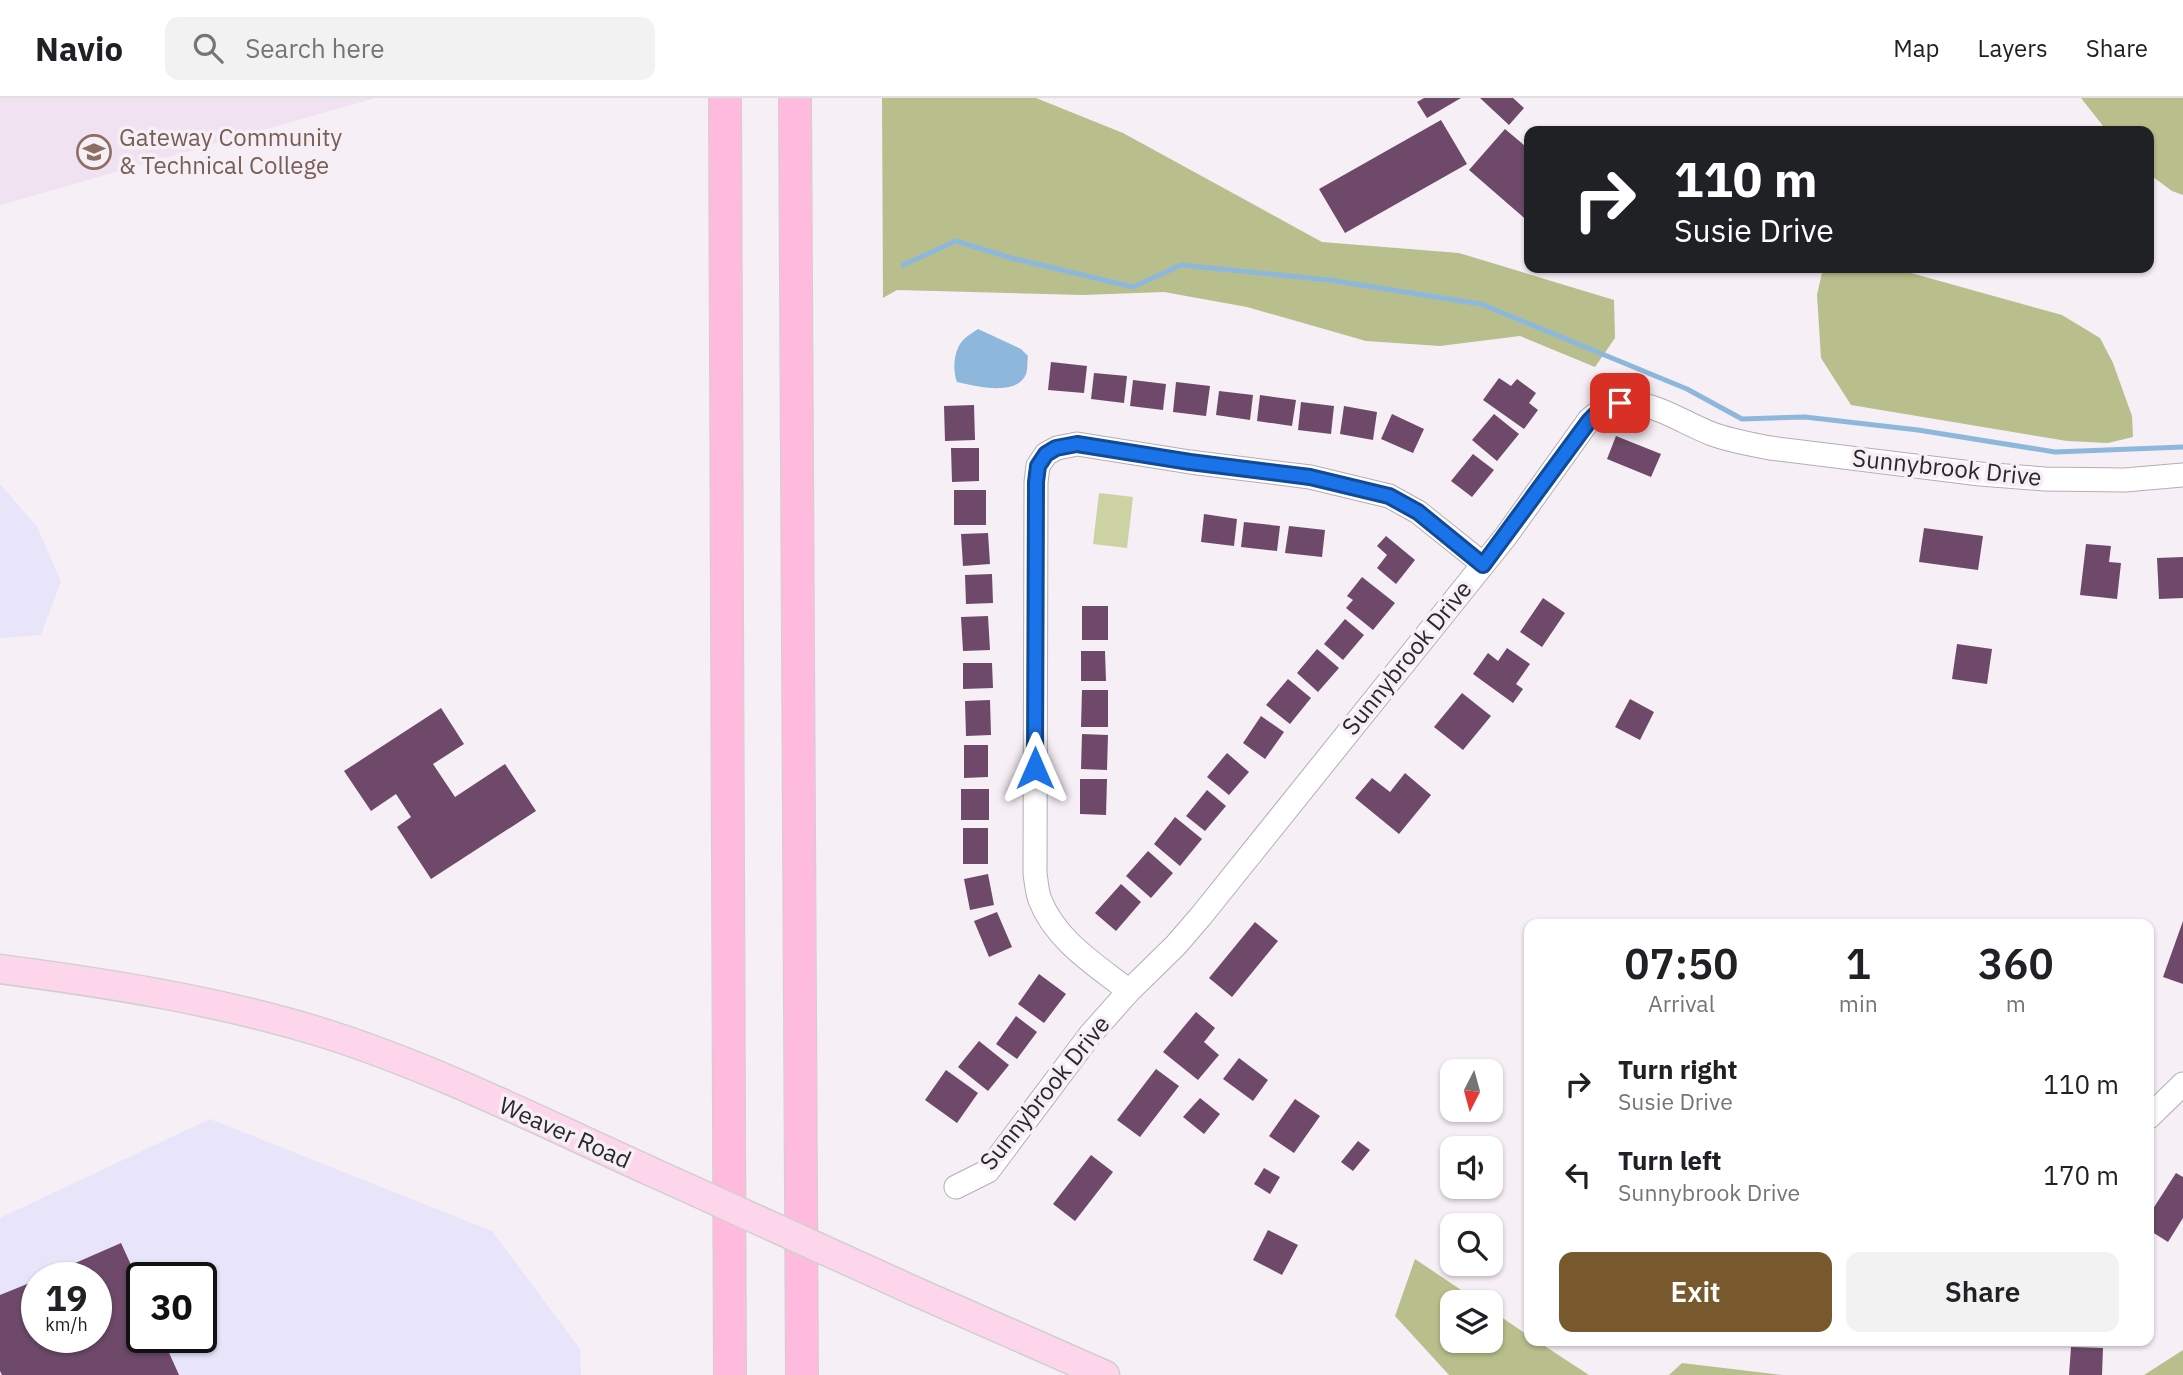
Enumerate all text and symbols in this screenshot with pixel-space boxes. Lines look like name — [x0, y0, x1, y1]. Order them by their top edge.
search box — [165, 17, 655, 80]
text: Navio — [35, 27, 123, 70]
icon: search — [189, 29, 227, 67]
text: Search here — [245, 31, 385, 65]
text: Map — [1893, 32, 1940, 64]
text: Layers — [1978, 32, 2048, 64]
text: Share — [2086, 32, 2148, 64]
place label: Gateway Community & Technical College — [119, 121, 342, 181]
school or university icon: Gateway Community & Technical College — [75, 133, 113, 171]
text: 110 m — [1674, 147, 1818, 210]
icon: right — [1559, 154, 1650, 245]
text: Susie Drive — [1674, 209, 1834, 251]
pin — [1590, 373, 1650, 433]
icon: arrive — [1601, 384, 1639, 422]
street label: Sunnybrook Drive — [1851, 441, 2043, 493]
street label: Sunnybrook Drive — [1334, 573, 1478, 741]
position arrow — [998, 731, 1072, 805]
text: 07:50 — [1624, 936, 1739, 991]
text: 1 — [1846, 936, 1871, 991]
text: 360 — [1978, 936, 2054, 991]
text: Arrival — [1648, 988, 1715, 1018]
text: min — [1839, 988, 1878, 1018]
text: m — [2006, 988, 2026, 1018]
street label: Sunnybrook Drive — [972, 1008, 1116, 1176]
text: Turn right — [1618, 1052, 1737, 1086]
north arrow — [1440, 1059, 1503, 1122]
map controls — [1440, 1059, 1503, 1353]
icon: right — [1559, 1065, 1597, 1103]
text: 110 m — [2043, 1067, 2119, 1101]
text: Susie Drive — [1618, 1086, 1733, 1116]
street label: Weaver Road — [494, 1089, 636, 1175]
button: sound — [1440, 1136, 1503, 1199]
text: Turn left — [1618, 1143, 1721, 1177]
icon: left — [1559, 1156, 1597, 1194]
text: 170 m — [2043, 1158, 2119, 1192]
text: Sunnybrook Drive — [1618, 1177, 1800, 1207]
button: search — [1440, 1213, 1503, 1276]
button: Exit — [1559, 1252, 1832, 1332]
button: Share — [1846, 1252, 2119, 1332]
speed limit sign: 30 — [126, 1262, 217, 1353]
text: 19 — [45, 1275, 88, 1321]
button: layers — [1440, 1290, 1503, 1353]
text: km/h — [45, 1313, 88, 1336]

